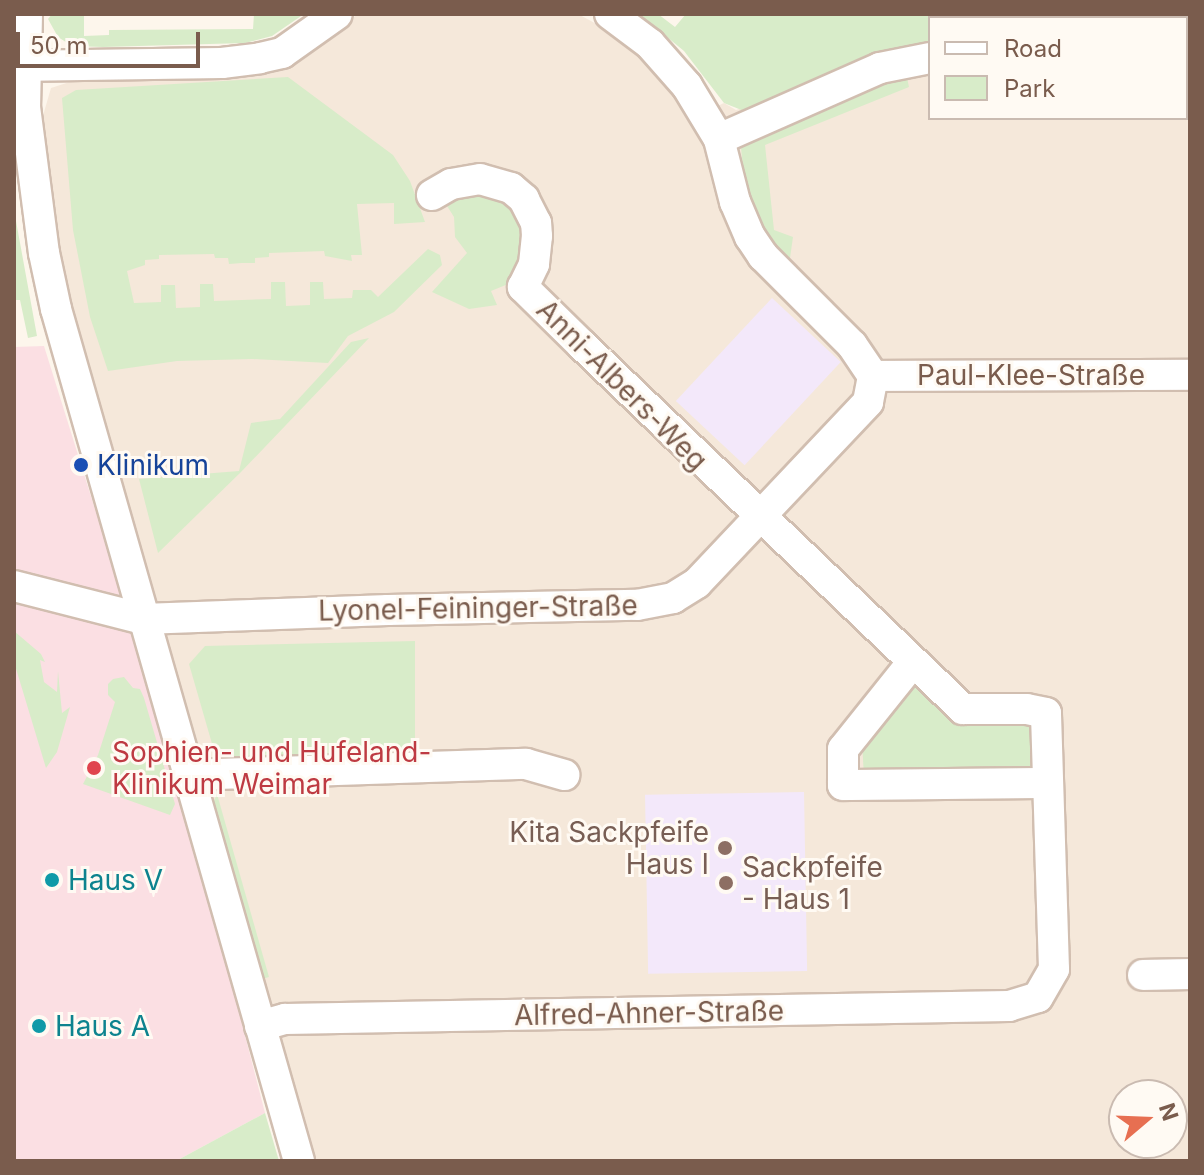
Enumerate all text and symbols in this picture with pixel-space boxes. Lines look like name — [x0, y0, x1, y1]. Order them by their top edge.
scale bar — [20, 16, 204, 66]
legend — [928, 16, 1188, 120]
text: 50 m — [30, 31, 88, 60]
text: Road — [1004, 34, 1062, 63]
text: Park — [1004, 74, 1055, 103]
street label: Anni-Albers-Weg — [530, 293, 714, 477]
street label: Paul-Klee-Straße — [917, 358, 1145, 392]
place label: Klinikum — [97, 448, 209, 482]
marker: Klinikum — [72, 456, 90, 474]
street label: Lyonel-Feininger-Straße — [318, 588, 638, 628]
place label: Sophien- und Hufeland- Klinikum Weimar — [112, 735, 431, 801]
marker: Sophien- und Hufeland- Klinikum Weimar — [83, 757, 105, 779]
place label: Kita Sackpfeife Haus I — [509, 815, 709, 881]
marker: Kita Sackpfeife Haus I — [716, 839, 734, 857]
place label: Sackpfeife - Haus 1 — [742, 850, 883, 916]
place label: Haus V — [68, 863, 163, 897]
marker: Haus V — [43, 871, 61, 889]
marker: Sackpfeife - Haus 1 — [717, 874, 735, 892]
street label: Alfred-Ahner-Straße — [514, 994, 784, 1032]
place label: Haus A — [55, 1009, 150, 1043]
marker: Haus A — [30, 1017, 48, 1035]
north arrow — [1108, 1079, 1188, 1159]
text: N — [1154, 1100, 1184, 1124]

